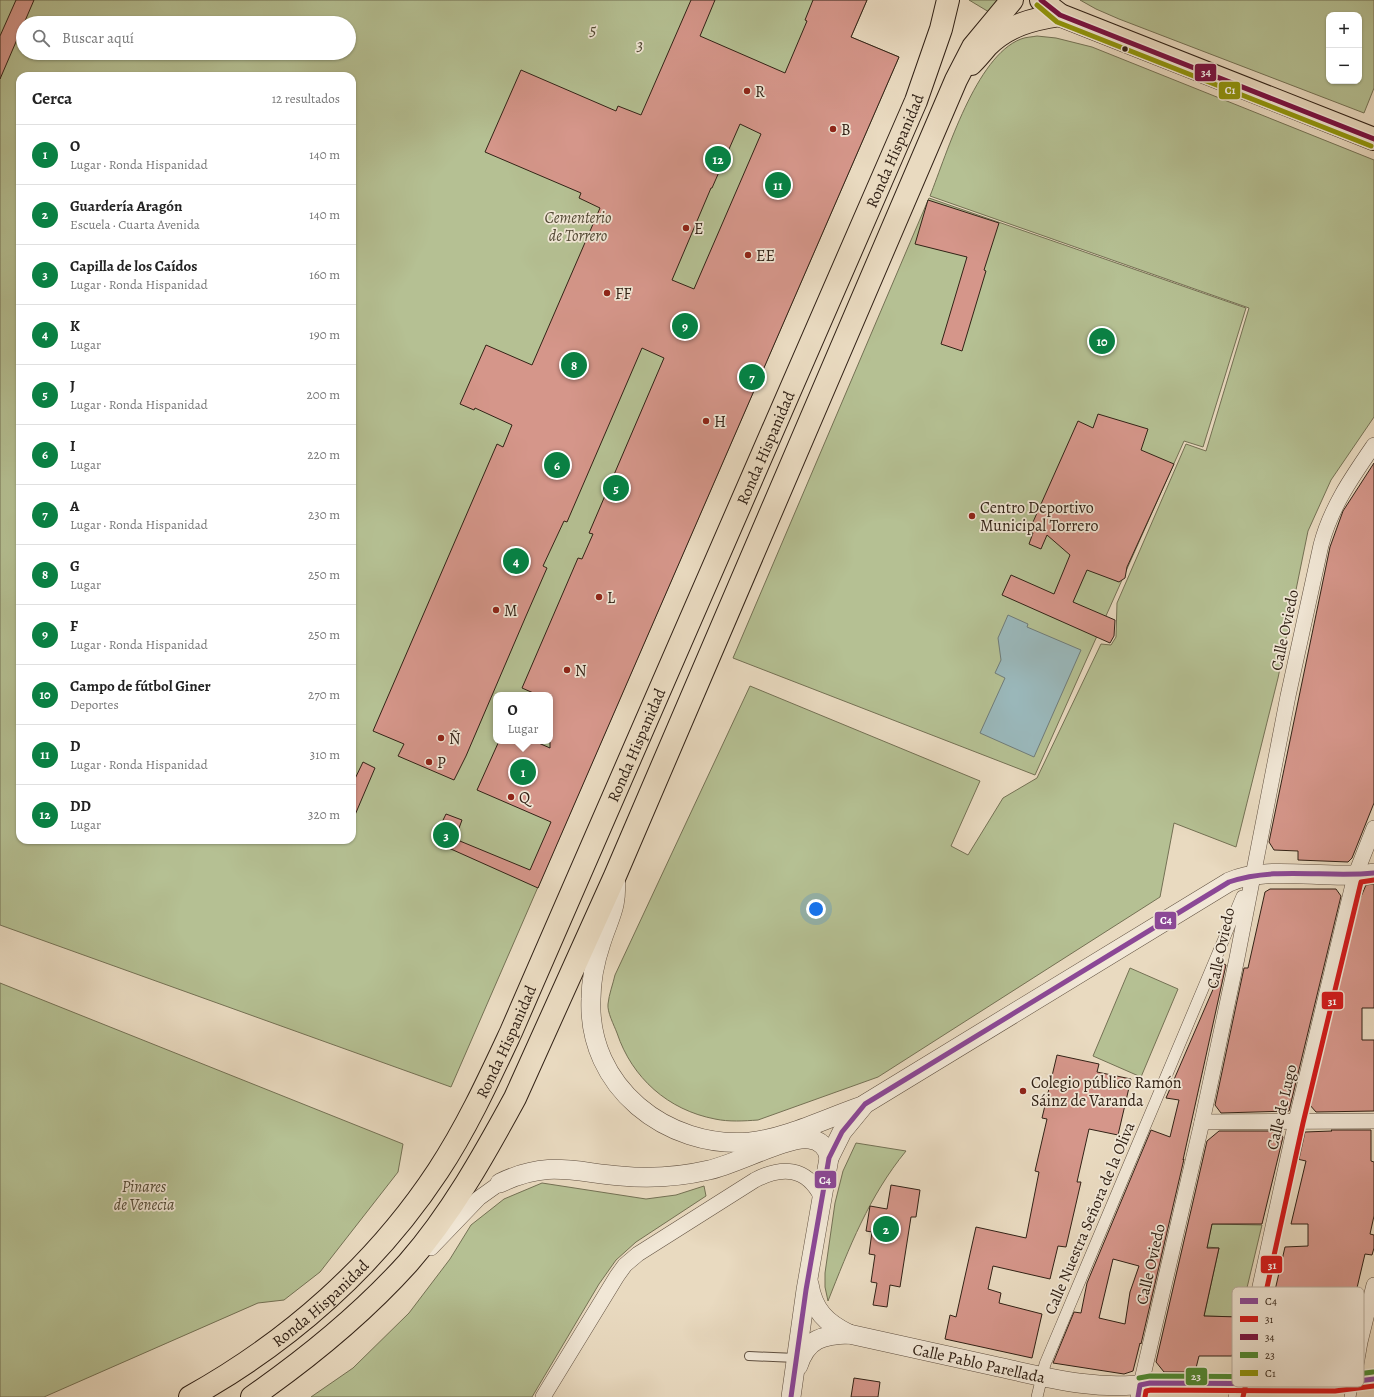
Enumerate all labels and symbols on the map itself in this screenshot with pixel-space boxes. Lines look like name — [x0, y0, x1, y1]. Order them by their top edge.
park label: 5 — [589, 19, 597, 41]
park label: 3 — [636, 34, 643, 56]
unlabelled marker — [1120, 44, 1130, 54]
line badge: 34 — [1194, 63, 1217, 82]
text: 34 — [1201, 65, 1211, 80]
place label: R — [755, 81, 765, 103]
line badge: C1 — [1218, 81, 1241, 100]
text: C1 — [1225, 83, 1235, 98]
marker: R — [742, 86, 752, 96]
street label: Ronda Hispanidad — [861, 91, 930, 211]
place label: B — [841, 119, 851, 141]
marker: B — [828, 124, 838, 134]
pin: 12 — [705, 144, 731, 174]
pin: 11 — [765, 170, 791, 200]
park label: Cementerio de Torrero — [545, 207, 611, 247]
place label: E — [694, 218, 703, 240]
marker: E — [681, 223, 691, 233]
place label: EE — [756, 245, 775, 267]
marker: EE — [743, 250, 753, 260]
place label: FF — [615, 283, 631, 305]
marker: FF — [602, 288, 612, 298]
pin: 9 — [672, 311, 698, 341]
pin: 10 — [1089, 326, 1115, 356]
pin: 8 — [561, 350, 587, 380]
pin: 7 — [739, 362, 765, 392]
street label: Ronda Hispanidad — [732, 387, 801, 508]
place label: H — [714, 411, 726, 433]
marker: H — [701, 416, 711, 426]
pin: 6 — [544, 450, 570, 480]
pin: 5 — [603, 473, 629, 503]
place label: Centro Deportivo Municipal Torrero — [980, 497, 1098, 537]
marker: Centro Deportivo Municipal Torrero — [967, 511, 977, 521]
pin: 4 — [503, 546, 529, 576]
place label: L — [607, 587, 616, 609]
street label: Calle Oviedo — [1266, 588, 1304, 673]
marker: L — [594, 592, 604, 602]
place label: M — [504, 600, 518, 622]
marker: M — [491, 605, 501, 615]
place label: N — [575, 660, 587, 682]
marker: N — [562, 665, 572, 675]
street label: Ronda Hispanidad — [602, 685, 671, 806]
place label: Ñ — [449, 728, 461, 750]
marker: Ñ — [436, 733, 446, 743]
place label: P — [437, 752, 446, 774]
marker: P — [424, 757, 434, 767]
pin: 1 — [510, 757, 536, 787]
place label: Q — [519, 787, 532, 809]
marker: Q — [506, 792, 516, 802]
pin: 3 — [433, 820, 459, 850]
your location — [806, 899, 826, 919]
street label: Calle Oviedo — [1202, 906, 1240, 991]
line badge: C4 — [1154, 911, 1177, 930]
text: C4 — [1160, 913, 1172, 928]
street label: Ronda Hispanidad — [471, 982, 542, 1102]
line badge: 31 — [1321, 991, 1344, 1010]
text: 31 — [1328, 994, 1336, 1009]
street label: Calle de Lugo — [1261, 1062, 1303, 1152]
place label: Colegio público Ramón Sáinz de Varanda — [1031, 1072, 1182, 1112]
marker: Colegio público Ramón Sáinz de Varanda — [1018, 1086, 1028, 1096]
street label: Calle Nuestra Señora de la Oliva — [1039, 1118, 1141, 1318]
line badge: C4 — [814, 1170, 837, 1189]
text: C4 — [819, 1173, 831, 1188]
park label: Pinares de Venecia — [114, 1176, 175, 1216]
pin: 2 — [873, 1214, 899, 1244]
street label: Calle Oviedo — [1131, 1222, 1171, 1307]
street label: Ronda Hispanidad — [268, 1255, 374, 1352]
line badge: 31 — [1260, 1255, 1283, 1274]
text: 31 — [1268, 1258, 1276, 1273]
legend — [1232, 1287, 1364, 1387]
text: C4 — [1265, 1294, 1277, 1309]
text: 31 — [1265, 1312, 1274, 1327]
text: 34 — [1265, 1330, 1275, 1345]
street label: Calle Pablo Parellada — [910, 1338, 1048, 1389]
text: 23 — [1265, 1348, 1275, 1363]
text: C1 — [1265, 1366, 1276, 1381]
line badge: 23 — [1185, 1367, 1208, 1386]
text: 23 — [1191, 1369, 1201, 1384]

